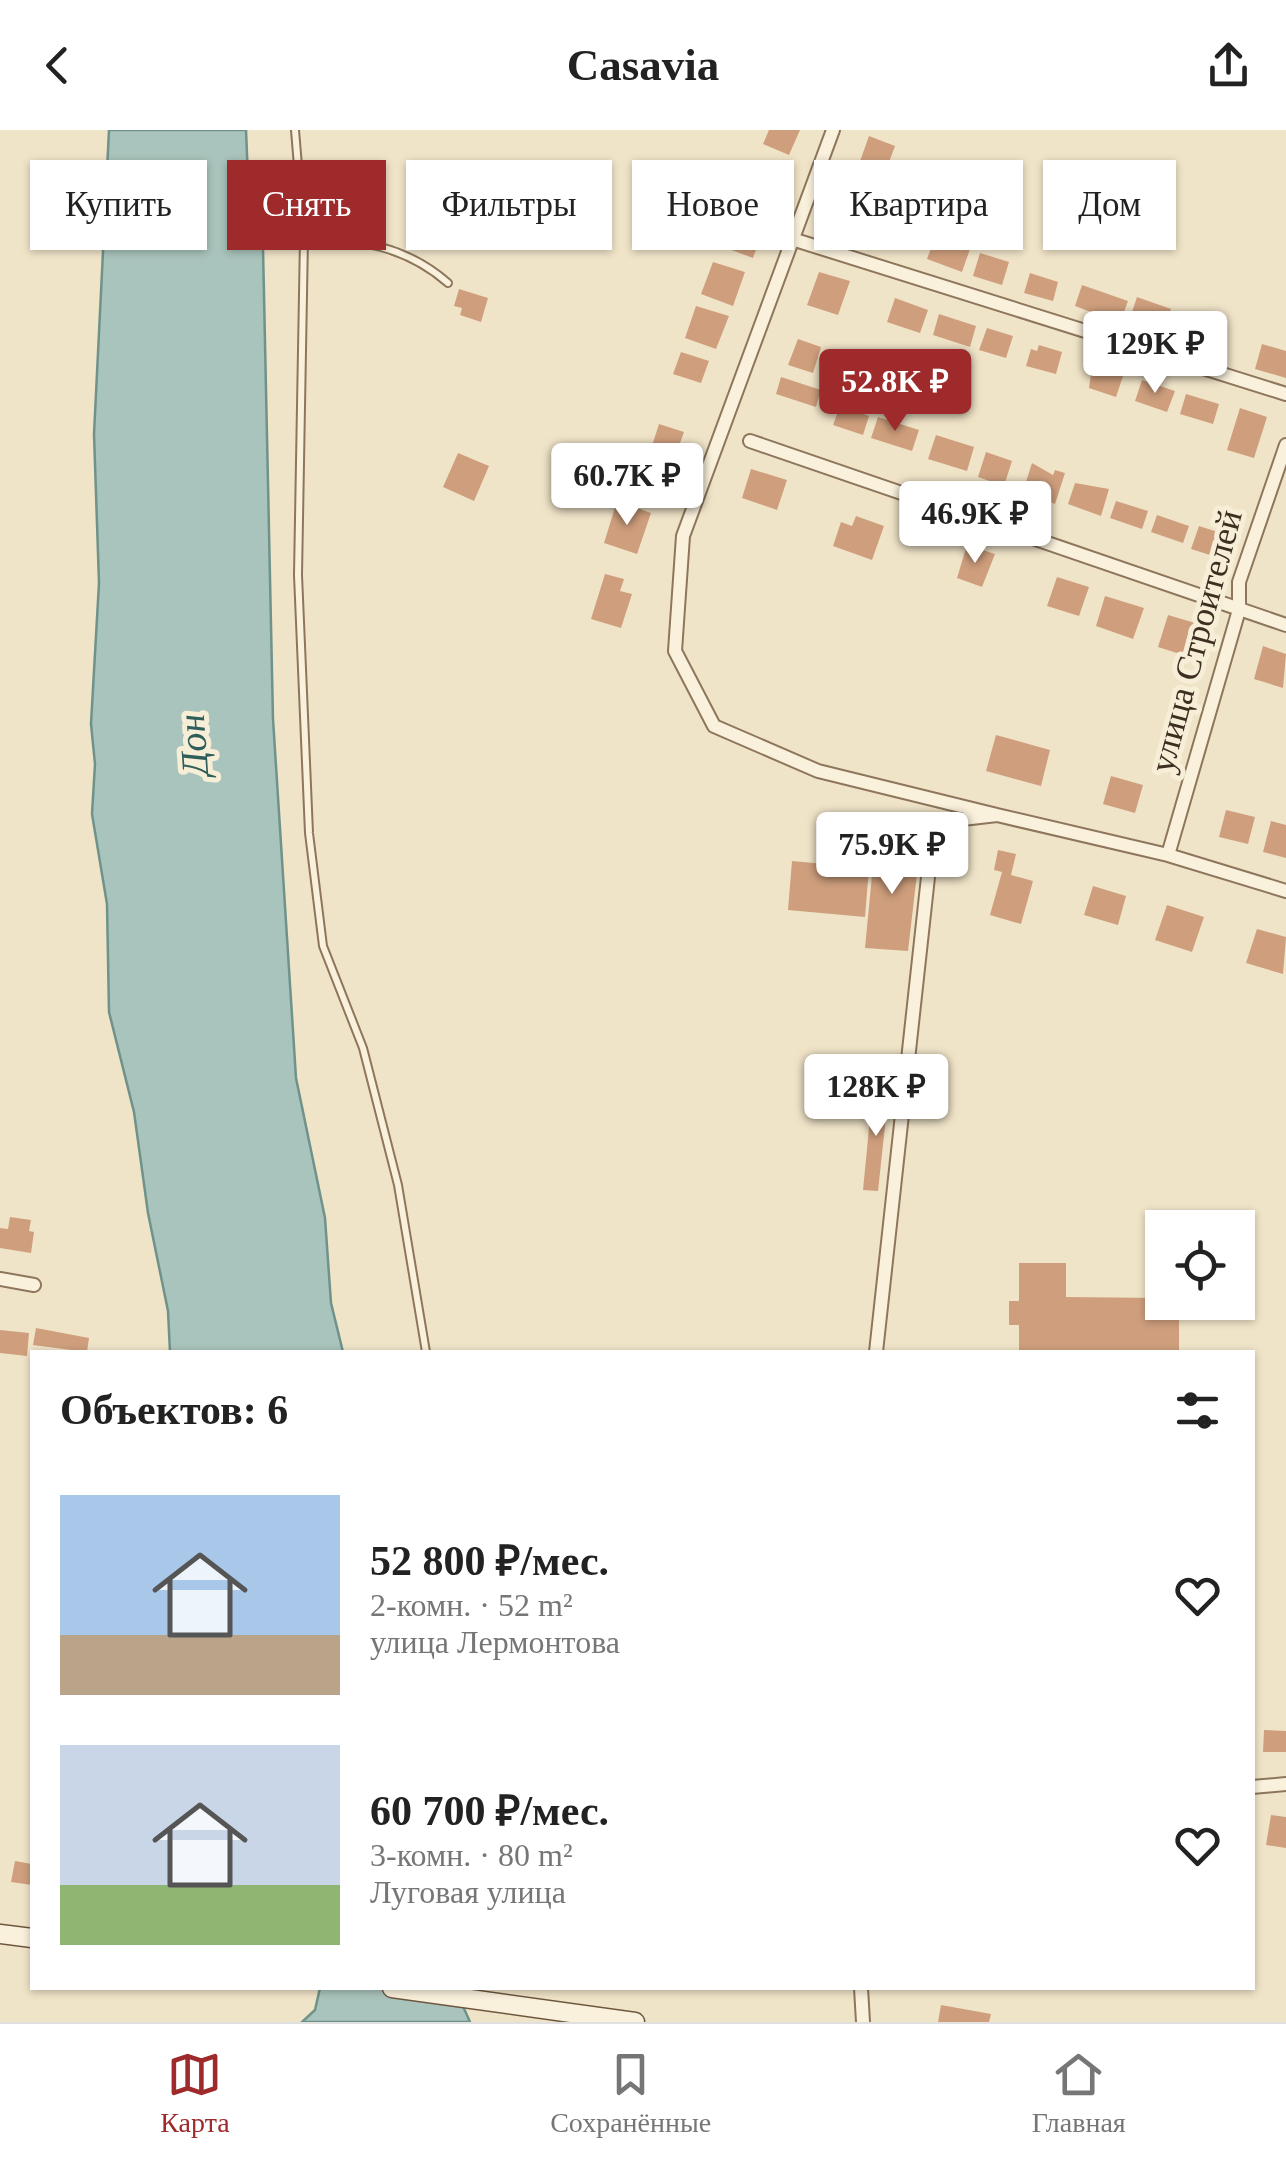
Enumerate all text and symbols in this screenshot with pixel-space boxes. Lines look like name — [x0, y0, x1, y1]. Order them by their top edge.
icon: back — [30, 38, 85, 93]
icon: share — [1201, 38, 1256, 93]
text: Casavia — [567, 40, 719, 90]
chip: Купить — [30, 160, 207, 250]
chip: Снять — [227, 160, 386, 250]
chip: Фильтры — [406, 160, 612, 250]
chip: Новое — [632, 160, 794, 250]
chip: Квартира — [814, 160, 1023, 250]
chip: Дом — [1043, 160, 1176, 250]
pin: 129K ₽ — [1074, 311, 1236, 396]
text: 129K ₽ — [1105, 325, 1205, 361]
pin: 52.8K ₽ — [803, 349, 987, 434]
text: 52.8K ₽ — [841, 363, 949, 399]
pin: 60.7K ₽ — [535, 443, 719, 528]
text: 60.7K ₽ — [573, 457, 681, 493]
pin: 46.9K ₽ — [883, 481, 1067, 566]
text: 46.9K ₽ — [921, 495, 1029, 531]
street label: улица Строителей — [1142, 506, 1250, 776]
water label: Дон — [170, 713, 216, 780]
pin: 75.9K ₽ — [800, 812, 984, 897]
text: 75.9K ₽ — [838, 826, 946, 862]
pin: 128K ₽ — [795, 1054, 957, 1139]
text: 128K ₽ — [826, 1068, 926, 1104]
map controls — [1145, 1210, 1255, 1320]
button: locate — [1145, 1210, 1255, 1320]
icon: filters — [1170, 1383, 1225, 1438]
text: Объектов: 6 — [60, 1387, 288, 1433]
icon: home — [140, 1535, 260, 1655]
text: 52 800 ₽/мес. — [370, 1538, 609, 1584]
icon: heart — [1170, 1568, 1225, 1623]
text: 2-комн. · 52 m² — [370, 1587, 572, 1623]
text: улица Лермонтова — [370, 1624, 620, 1660]
icon: home — [140, 1785, 260, 1905]
text: 60 700 ₽/мес. — [370, 1788, 609, 1834]
icon: heart — [1170, 1818, 1225, 1873]
text: 3-комн. · 80 m² — [370, 1837, 572, 1873]
text: Луговая улица — [370, 1874, 566, 1910]
tab: Карта — [160, 2047, 230, 2139]
tab: Сохранённые — [550, 2047, 711, 2139]
tab: Главная — [1032, 2047, 1126, 2139]

